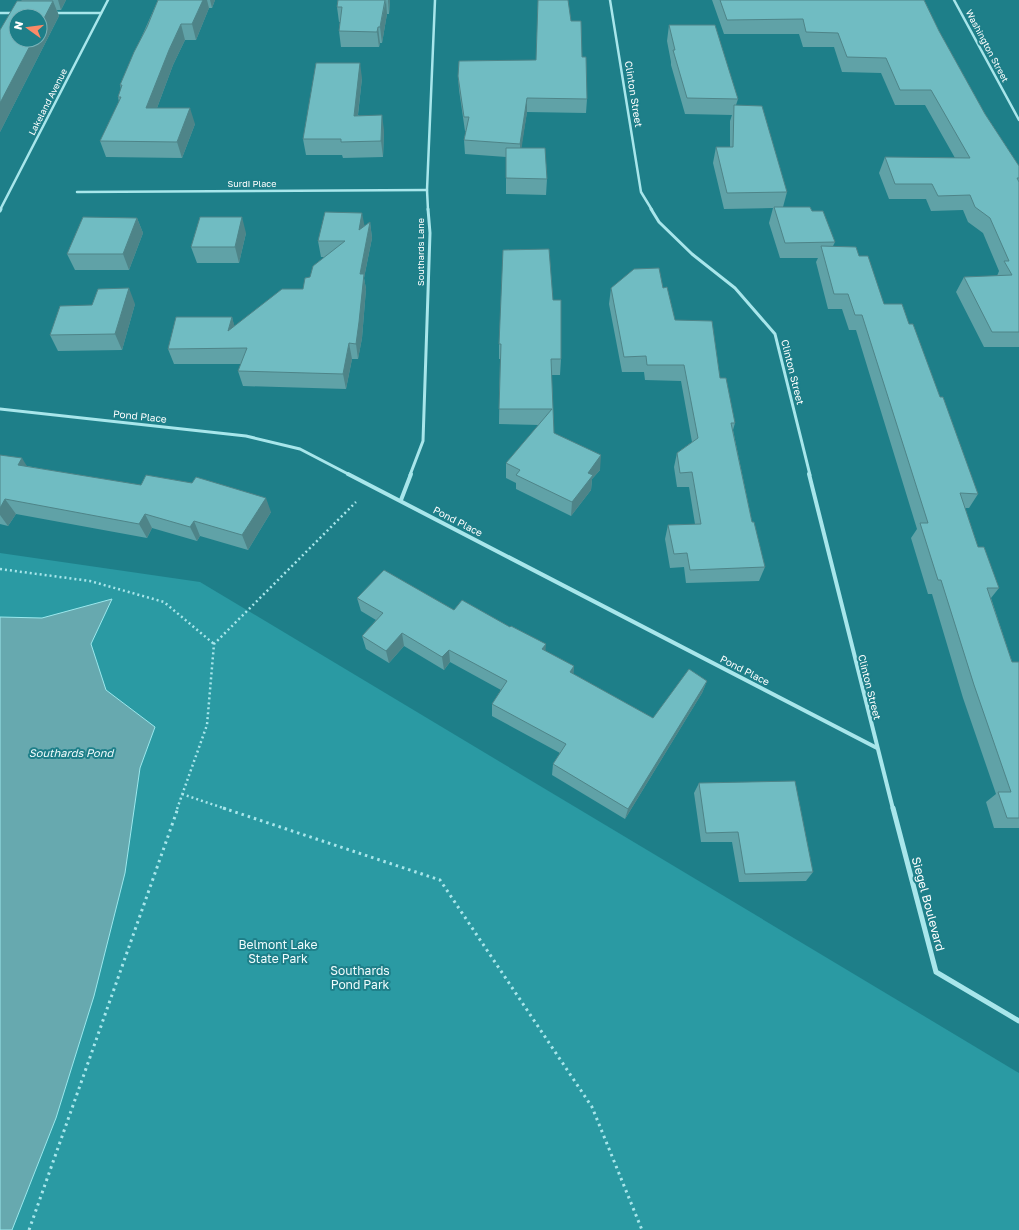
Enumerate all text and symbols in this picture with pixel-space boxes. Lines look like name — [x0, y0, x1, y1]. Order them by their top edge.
north arrow — [8, 8, 48, 48]
street label: Washington Street — [964, 8, 1011, 84]
text: N — [10, 20, 25, 31]
street label: Clinton Street — [623, 60, 645, 128]
street label: Lakeland Avenue — [26, 67, 69, 137]
street label: Surdi Place — [228, 178, 276, 189]
street label: Southards Lane — [415, 218, 426, 286]
street label: Clinton Street — [779, 338, 807, 406]
street label: Pond Place — [113, 407, 168, 425]
street label: Pond Place — [431, 503, 485, 539]
street label: Pond Place — [718, 652, 772, 688]
street label: Clinton Street — [856, 653, 884, 721]
water label: Southards Pond — [29, 746, 114, 759]
street label: Siegel Boulevard — [909, 855, 948, 953]
park label: Belmont Lake State Park — [239, 937, 318, 966]
park label: Southards Pond Park — [330, 963, 390, 992]

